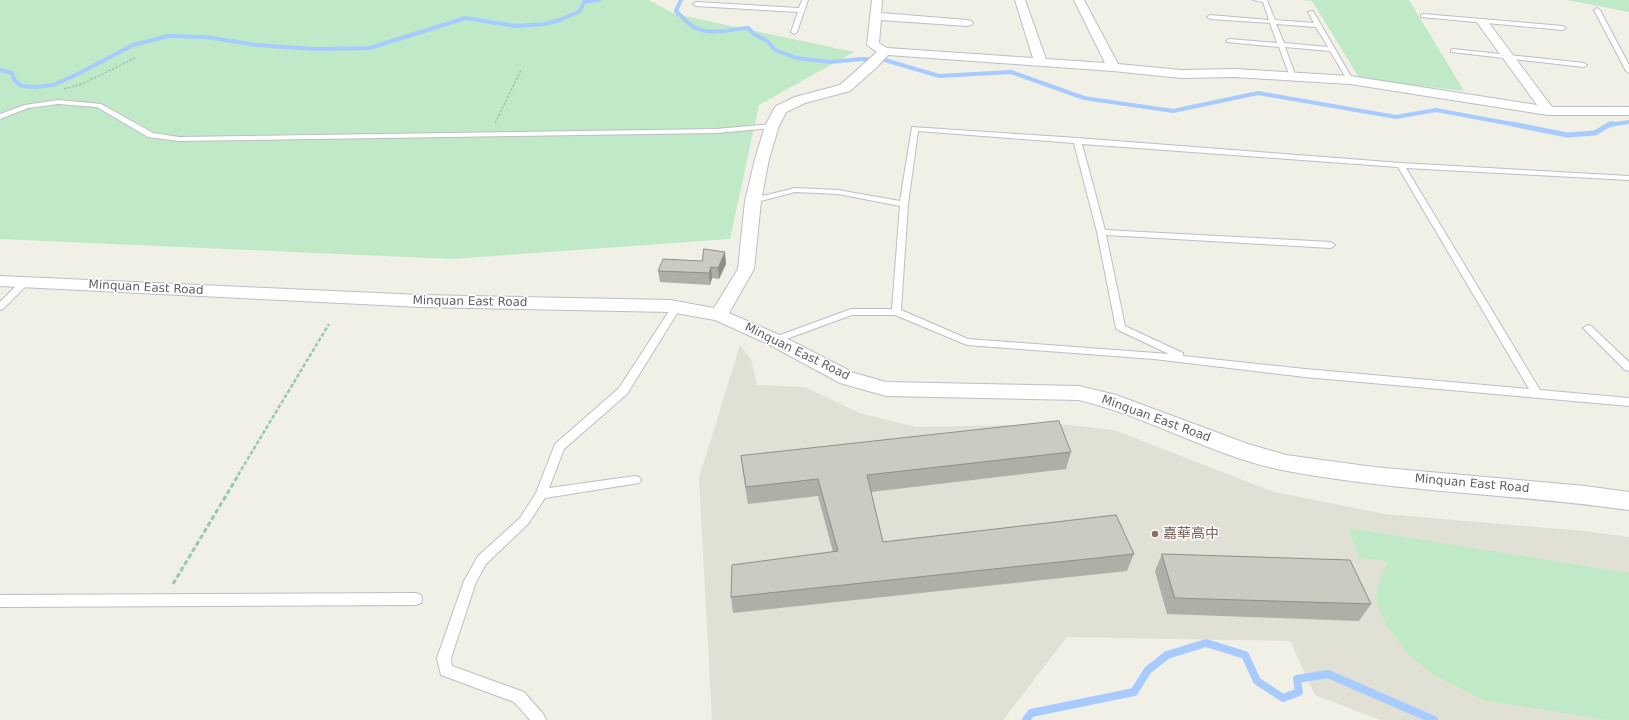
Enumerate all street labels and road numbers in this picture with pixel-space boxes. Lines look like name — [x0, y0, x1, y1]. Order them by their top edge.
street label: Minquan East Road — [88, 278, 204, 298]
street label: Minquan East Road — [412, 294, 528, 310]
street label: Minquan East Road — [742, 320, 852, 384]
street label: Minquan East Road — [1099, 393, 1213, 445]
street label: Minquan East Road — [1414, 472, 1530, 496]

